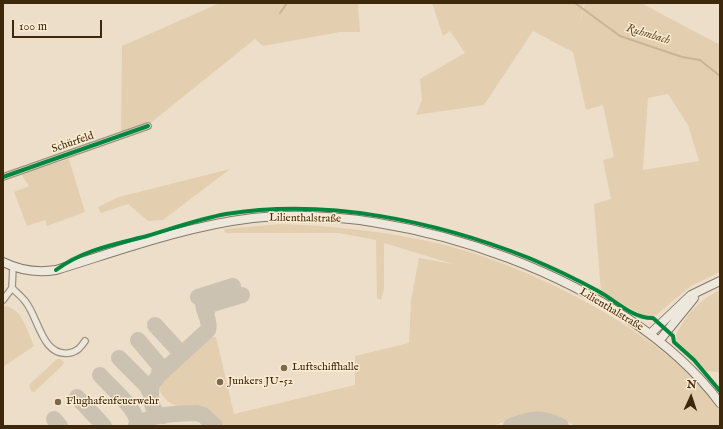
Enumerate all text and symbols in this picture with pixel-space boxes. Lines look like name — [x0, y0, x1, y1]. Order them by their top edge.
scale bar — [14, 12, 104, 38]
text: 100 m — [19, 19, 47, 34]
water label: Ruhmbach — [624, 21, 672, 49]
street label: Schürfeld — [50, 130, 96, 156]
street label: Lilienthalstraße — [269, 212, 341, 226]
street label: Lilienthalstraße — [577, 286, 645, 334]
place label: Luftschiffhalle — [292, 361, 359, 375]
marker: Luftschiffhalle — [279, 363, 289, 373]
place label: Junkers JU-52 — [228, 375, 293, 389]
marker: Junkers JU-52 — [215, 377, 225, 387]
north arrow — [671, 377, 711, 417]
text: N — [687, 378, 697, 392]
place label: Flughafenfeuerwehr — [66, 395, 159, 409]
marker: Flughafenfeuerwehr — [53, 397, 63, 407]

